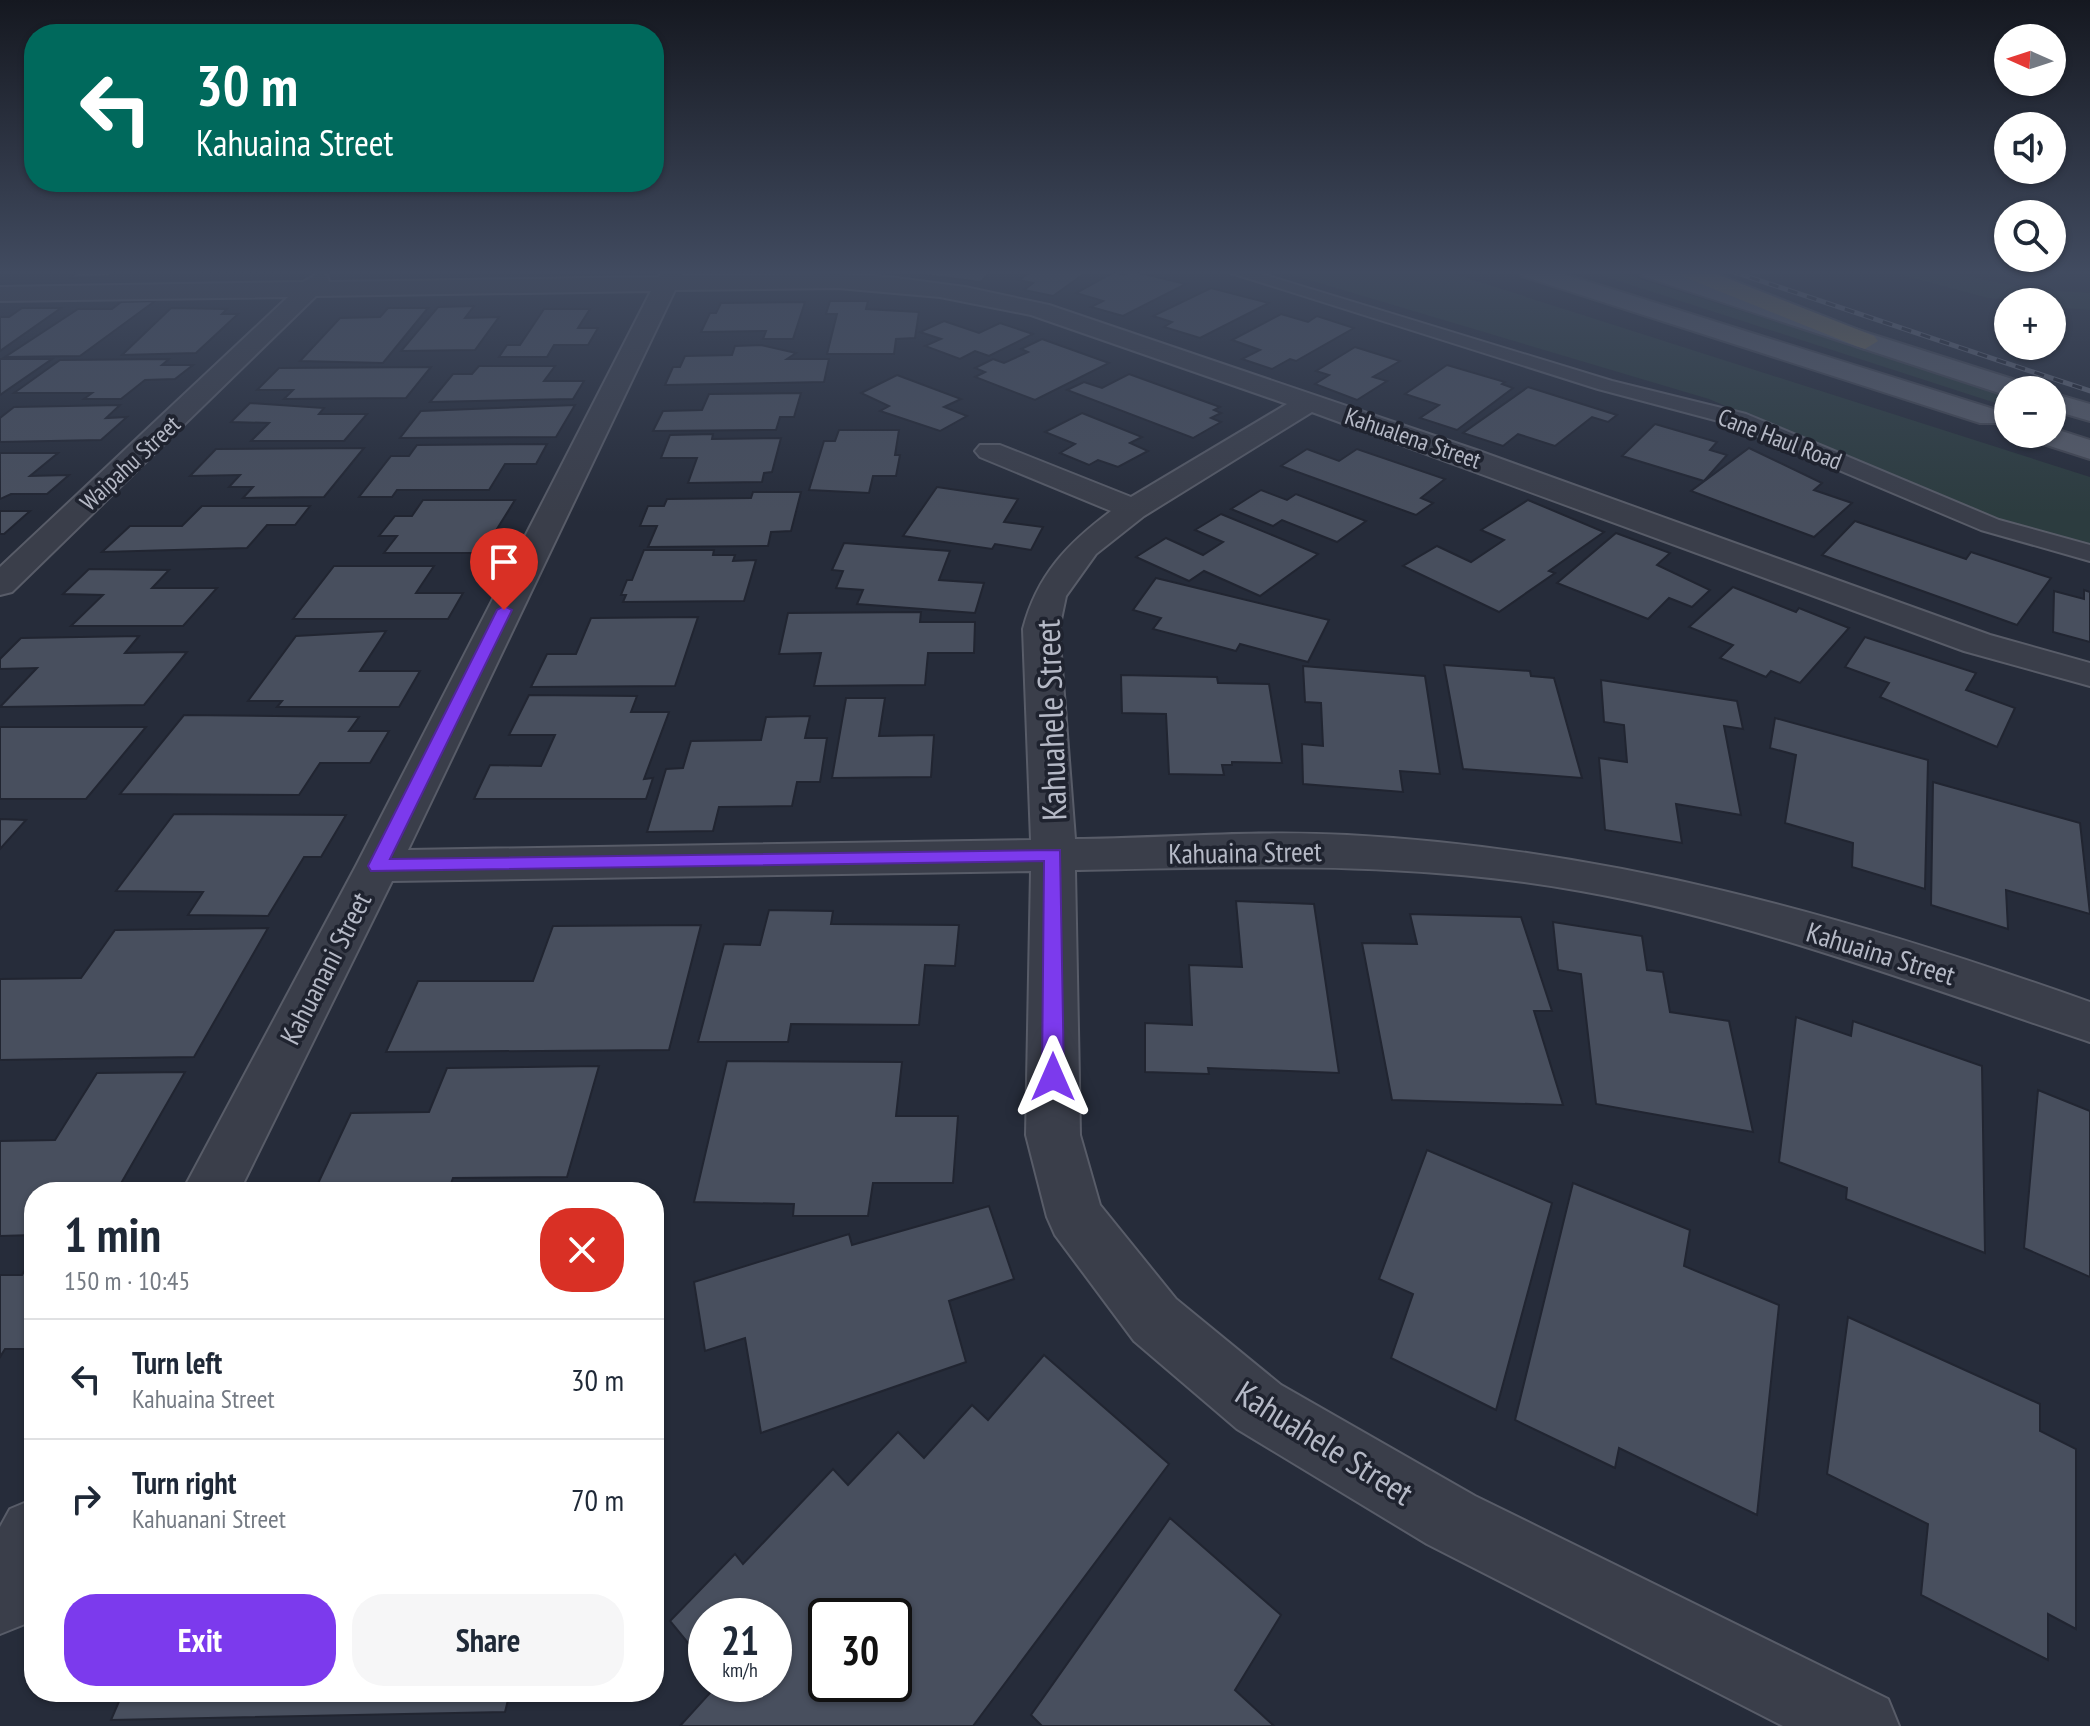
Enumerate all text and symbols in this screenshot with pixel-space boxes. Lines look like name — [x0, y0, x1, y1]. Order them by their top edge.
north arrow — [1994, 24, 2066, 96]
map controls — [1994, 24, 2066, 448]
text: 30 m — [196, 49, 298, 121]
icon: left — [64, 56, 168, 160]
button: sound — [1994, 112, 2066, 184]
text: Kahuaina Street — [196, 119, 393, 166]
button: search — [1994, 200, 2066, 272]
button: + — [1994, 288, 2066, 360]
button: − — [1994, 376, 2066, 448]
street label: Kahualena Street — [1341, 400, 1486, 476]
street label: Cane Haul Road — [1714, 401, 1846, 477]
street label: Waipahu Street — [73, 408, 187, 517]
pin — [470, 528, 538, 610]
icon: arrive — [482, 540, 526, 584]
street label: Kahuahele Street — [1024, 618, 1076, 821]
street label: Kahuaina Street — [1168, 832, 1322, 872]
street label: Kahuanani Street — [271, 885, 379, 1050]
street label: Kahuaina Street — [1802, 913, 1960, 993]
position arrow — [1011, 1035, 1095, 1119]
text: 1 min — [64, 1203, 161, 1265]
button: close — [540, 1208, 624, 1292]
text: 150 m · 10:45 — [64, 1264, 190, 1297]
text: Turn left — [132, 1343, 222, 1382]
icon: left — [64, 1357, 108, 1401]
text: 30 m — [571, 1360, 624, 1399]
street label: Kahuahele Street — [1228, 1370, 1423, 1514]
text: Kahuaina Street — [132, 1382, 275, 1415]
text: Turn right — [132, 1463, 236, 1502]
icon: right — [64, 1477, 108, 1521]
text: 70 m — [571, 1480, 624, 1519]
text: Kahuanani Street — [132, 1502, 286, 1535]
button: Exit — [64, 1594, 336, 1686]
button: Share — [352, 1594, 624, 1686]
speed limit sign: 30 — [808, 1598, 912, 1702]
text: 21 — [721, 1614, 759, 1666]
text: km/h — [722, 1657, 758, 1683]

